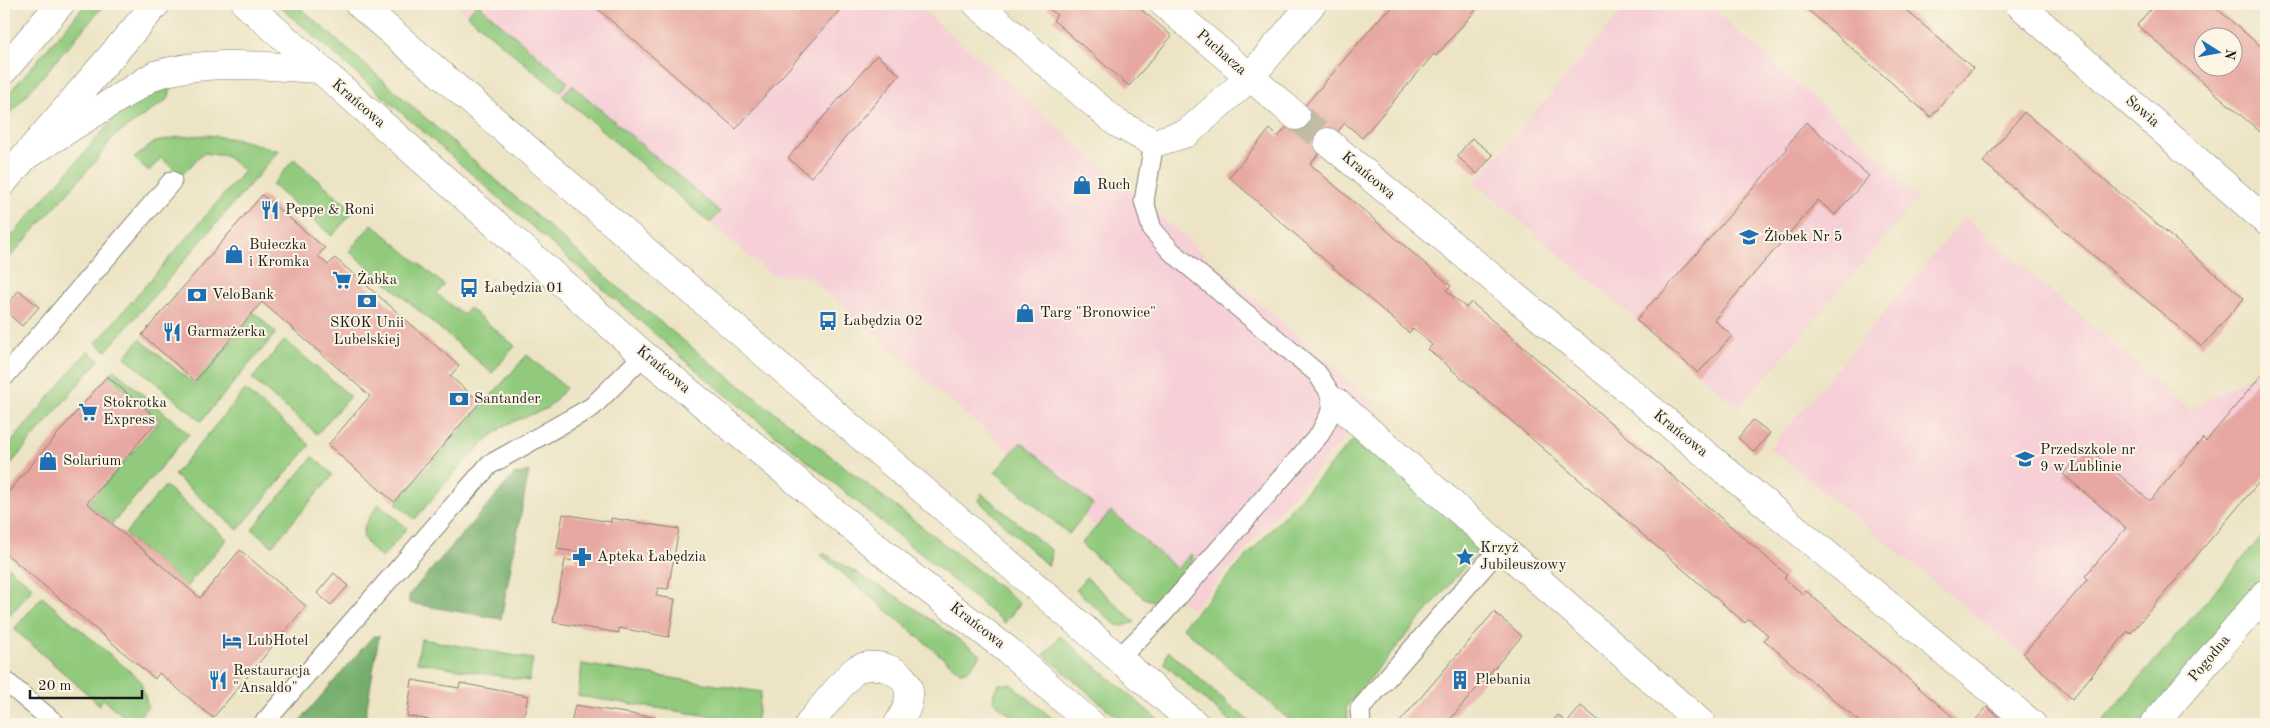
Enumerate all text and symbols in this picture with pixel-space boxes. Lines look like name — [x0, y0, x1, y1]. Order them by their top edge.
street label: Puchacza — [1193, 27, 1249, 79]
north arrow — [2192, 28, 2242, 78]
text: N — [2222, 48, 2238, 61]
street label: Krańcowa — [328, 77, 388, 131]
street label: Sowia — [2122, 93, 2162, 131]
street label: Krańcowa — [1338, 149, 1398, 203]
shop icon: Ruch — [1071, 174, 1093, 196]
place label: Ruch — [1097, 178, 1130, 193]
restaurant icon: Peppe & Roni — [259, 199, 281, 221]
place label: Peppe & Roni — [285, 203, 374, 218]
school or university icon: Żłobek Nr 5 — [1738, 226, 1760, 248]
place label: Żłobek Nr 5 — [1764, 227, 1843, 245]
place label: Bułeczka i Kromka — [249, 238, 310, 270]
shop icon: Bułeczka i Kromka — [223, 243, 245, 265]
supermarket icon: Żabka — [331, 269, 353, 291]
place label: Żabka — [357, 270, 398, 288]
bus stop icon: Łabędzia 01 — [458, 277, 480, 299]
place label: Łabędzia 01 — [484, 281, 564, 296]
bank icon: VeloBank — [186, 284, 208, 306]
place label: VeloBank — [212, 288, 274, 303]
bank icon: SKOK Unii Lubelskiej — [356, 290, 378, 312]
shop icon: Targ "Bronowice" — [1014, 302, 1036, 324]
place label: Targ "Bronowice" — [1040, 306, 1156, 321]
bus stop icon: Łabędzia 02 — [817, 310, 839, 332]
place label: Łabędzia 02 — [843, 314, 923, 329]
place label: SKOK Unii Lubelskiej — [330, 316, 404, 348]
restaurant icon: Garmażerka — [161, 321, 183, 343]
place label: Garmażerka — [187, 325, 266, 340]
street label: Krańcowa — [633, 343, 693, 397]
bank icon: Santander — [448, 388, 470, 410]
place label: Santander — [474, 392, 540, 407]
place label: Stokrotka Express — [103, 396, 167, 428]
supermarket icon: Stokrotka Express — [77, 401, 99, 423]
street label: Krańcowa — [1650, 408, 1711, 461]
place label: Przedszkole nr 9 w Lublinie — [2040, 443, 2135, 475]
school or university icon: Przedszkole nr 9 w Lublinie — [2014, 448, 2036, 470]
shop icon: Solarium — [37, 450, 59, 472]
place label: Solarium — [63, 454, 121, 469]
place label: Krzyż Jubileuszowy — [1480, 541, 1567, 573]
pharmacy icon: Apteka Łabędzia — [571, 546, 593, 568]
place icon: Krzyż Jubileuszowy — [1454, 546, 1476, 568]
place label: Apteka Łabędzia — [597, 550, 707, 565]
street label: Krańcowa — [947, 600, 1008, 652]
hotel icon: LubHotel — [221, 630, 243, 652]
street label: Pogodna — [2186, 632, 2234, 685]
place label: LubHotel — [247, 634, 308, 649]
place label: Restauracja "Ansaldo" — [233, 664, 311, 696]
scale bar — [30, 668, 142, 700]
restaurant icon: Restauracja "Ansaldo" — [207, 669, 229, 691]
building icon: Plebania — [1449, 669, 1471, 691]
place label: Plebania — [1475, 673, 1531, 688]
text: 20 m — [38, 679, 72, 694]

